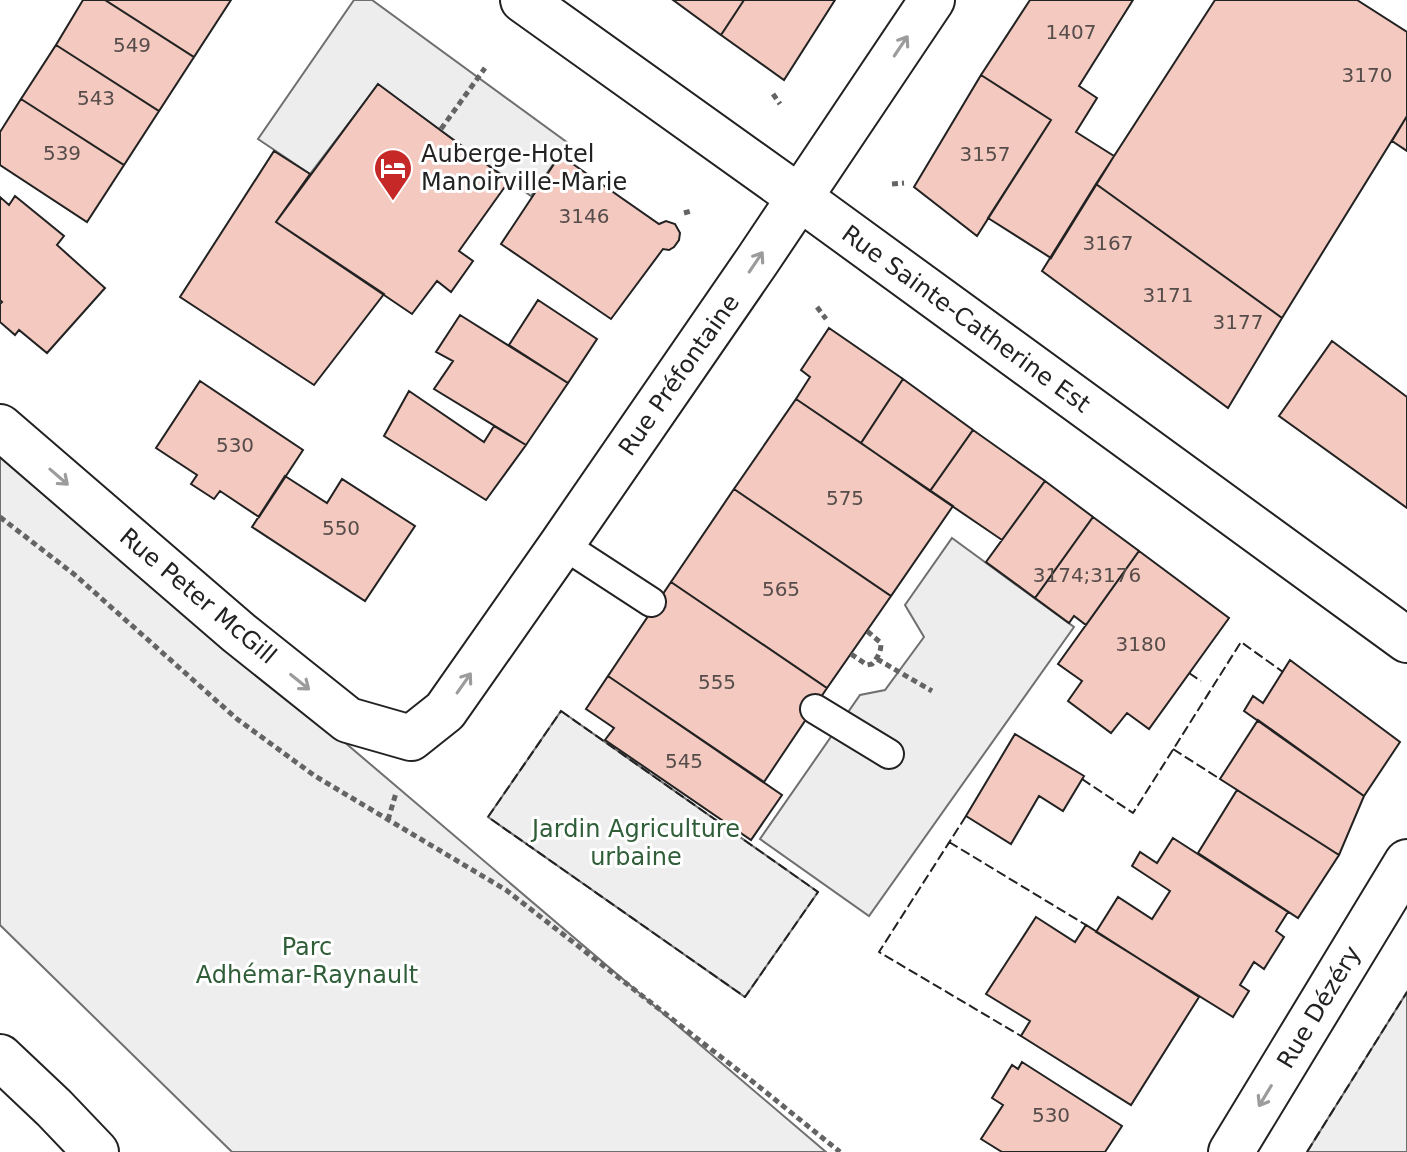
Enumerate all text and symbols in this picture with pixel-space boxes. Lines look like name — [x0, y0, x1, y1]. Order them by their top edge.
house number: 1407 — [1046, 20, 1096, 44]
house number: 549 — [113, 33, 151, 57]
one-way arrow — [893, 35, 909, 58]
house number: 3170 — [1342, 63, 1392, 87]
house number: 543 — [77, 86, 115, 110]
place label: Auberge-Hotel Manoirville-Marie — [421, 140, 627, 196]
house number: 539 — [43, 141, 81, 165]
house number: 3157 — [960, 142, 1010, 166]
hotel icon: Auberge-Hotel Manoirville-Marie — [372, 147, 414, 202]
house number: 3146 — [559, 204, 609, 228]
street label: Rue Sainte-Catherine Est — [836, 220, 1096, 418]
house number: 3167 — [1083, 231, 1133, 255]
one-way arrow — [748, 251, 764, 274]
house number: 3171 — [1143, 283, 1193, 307]
street label: Rue Préfontaine — [613, 289, 745, 461]
house number: 3177 — [1213, 310, 1263, 334]
house number: 530 — [216, 433, 254, 457]
one-way arrow — [49, 468, 69, 486]
house number: 575 — [826, 486, 864, 510]
house number: 550 — [322, 516, 360, 540]
street label: Rue Peter McGill — [114, 522, 282, 670]
house number: 3174;3176 — [1033, 563, 1141, 587]
house number: 565 — [762, 577, 800, 601]
house number: 3180 — [1116, 632, 1166, 656]
house number: 555 — [698, 670, 736, 694]
one-way arrow — [456, 672, 473, 694]
one-way arrow — [289, 673, 310, 691]
house number: 545 — [665, 749, 703, 773]
park label: Jardin Agriculture urbaine — [530, 815, 740, 871]
park label: Parc Adhémar-Raynault — [196, 933, 418, 989]
street label: Rue Dézéry — [1271, 941, 1367, 1073]
one-way arrow — [1257, 1084, 1273, 1107]
house number: 530 — [1032, 1103, 1070, 1127]

